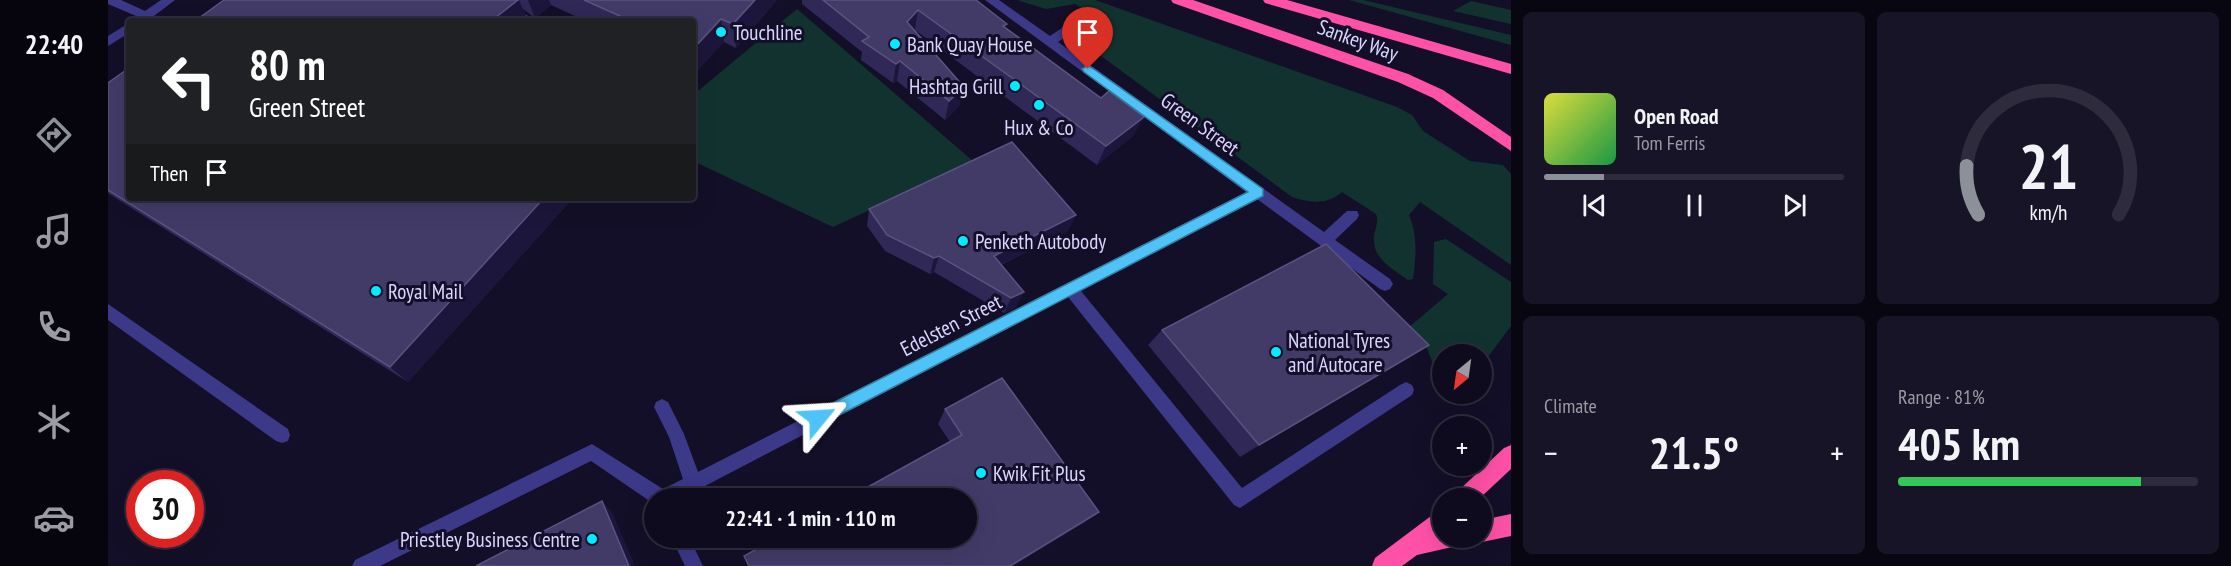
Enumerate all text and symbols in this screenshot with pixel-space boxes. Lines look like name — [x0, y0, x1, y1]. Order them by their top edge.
pin — [1062, 7, 1113, 69]
street label: Sankey Way — [1314, 13, 1402, 67]
icon: arrive — [1071, 16, 1104, 49]
place label: Touchline — [733, 19, 802, 46]
marker: Touchline — [714, 25, 728, 39]
text: 22:40 — [25, 27, 83, 61]
place label: Bank Quay House — [907, 31, 1033, 58]
text: 80 m — [249, 37, 326, 92]
marker: Bank Quay House — [888, 37, 902, 51]
icon: left — [150, 42, 228, 120]
place label: Hashtag Grill — [909, 73, 1003, 100]
marker: Hashtag Grill — [1008, 79, 1022, 93]
street label: Green Street — [1155, 87, 1245, 162]
text: Green Street — [249, 90, 365, 124]
marker: Hux & Co — [1032, 98, 1046, 112]
text: Open Road — [1634, 102, 1719, 130]
icon: directions — [33, 114, 75, 156]
place label: Hux & Co — [1004, 114, 1074, 141]
text: 21 — [2018, 125, 2078, 206]
text: Tom Ferris — [1634, 130, 1705, 156]
icon: arrive — [200, 156, 233, 189]
text: Then — [150, 159, 188, 187]
icon: previous — [1578, 189, 1611, 222]
icon: pause — [1678, 189, 1711, 222]
icon: next — [1778, 189, 1811, 222]
text: km/h — [2029, 198, 2067, 226]
icon: music — [33, 210, 75, 252]
place label: Penketh Autobody — [975, 228, 1106, 255]
marker: Penketh Autobody — [956, 234, 970, 248]
place label: Royal Mail — [388, 278, 463, 305]
marker: Royal Mail — [369, 284, 383, 298]
street label: Edelsten Street — [896, 288, 1006, 362]
icon: phone — [33, 306, 75, 348]
place label: National Tyres and Autocare — [1288, 327, 1390, 378]
north arrow — [1432, 344, 1492, 404]
map controls — [1432, 344, 1492, 548]
marker: National Tyres and Autocare — [1269, 345, 1283, 359]
text: Range · 81% — [1898, 384, 1985, 410]
position arrow — [786, 386, 850, 450]
text: Climate — [1544, 393, 1597, 419]
icon: climate — [33, 401, 75, 443]
text: 405 km — [1898, 414, 2020, 472]
button: + — [1432, 416, 1492, 476]
text: 21.5° — [1649, 423, 1739, 481]
text: − — [1544, 431, 1558, 474]
text: + — [1830, 431, 1844, 474]
place label: Kwik Fit Plus — [993, 460, 1086, 487]
marker: Kwik Fit Plus — [974, 466, 988, 480]
speed limit sign: 30 — [126, 470, 204, 548]
button: − — [1432, 488, 1492, 548]
icon: car — [33, 497, 75, 539]
text: 22:41 · 1 min · 110 m — [725, 504, 896, 532]
place label: Priestley Business Centre — [400, 526, 580, 553]
marker: Priestley Business Centre — [585, 532, 599, 546]

